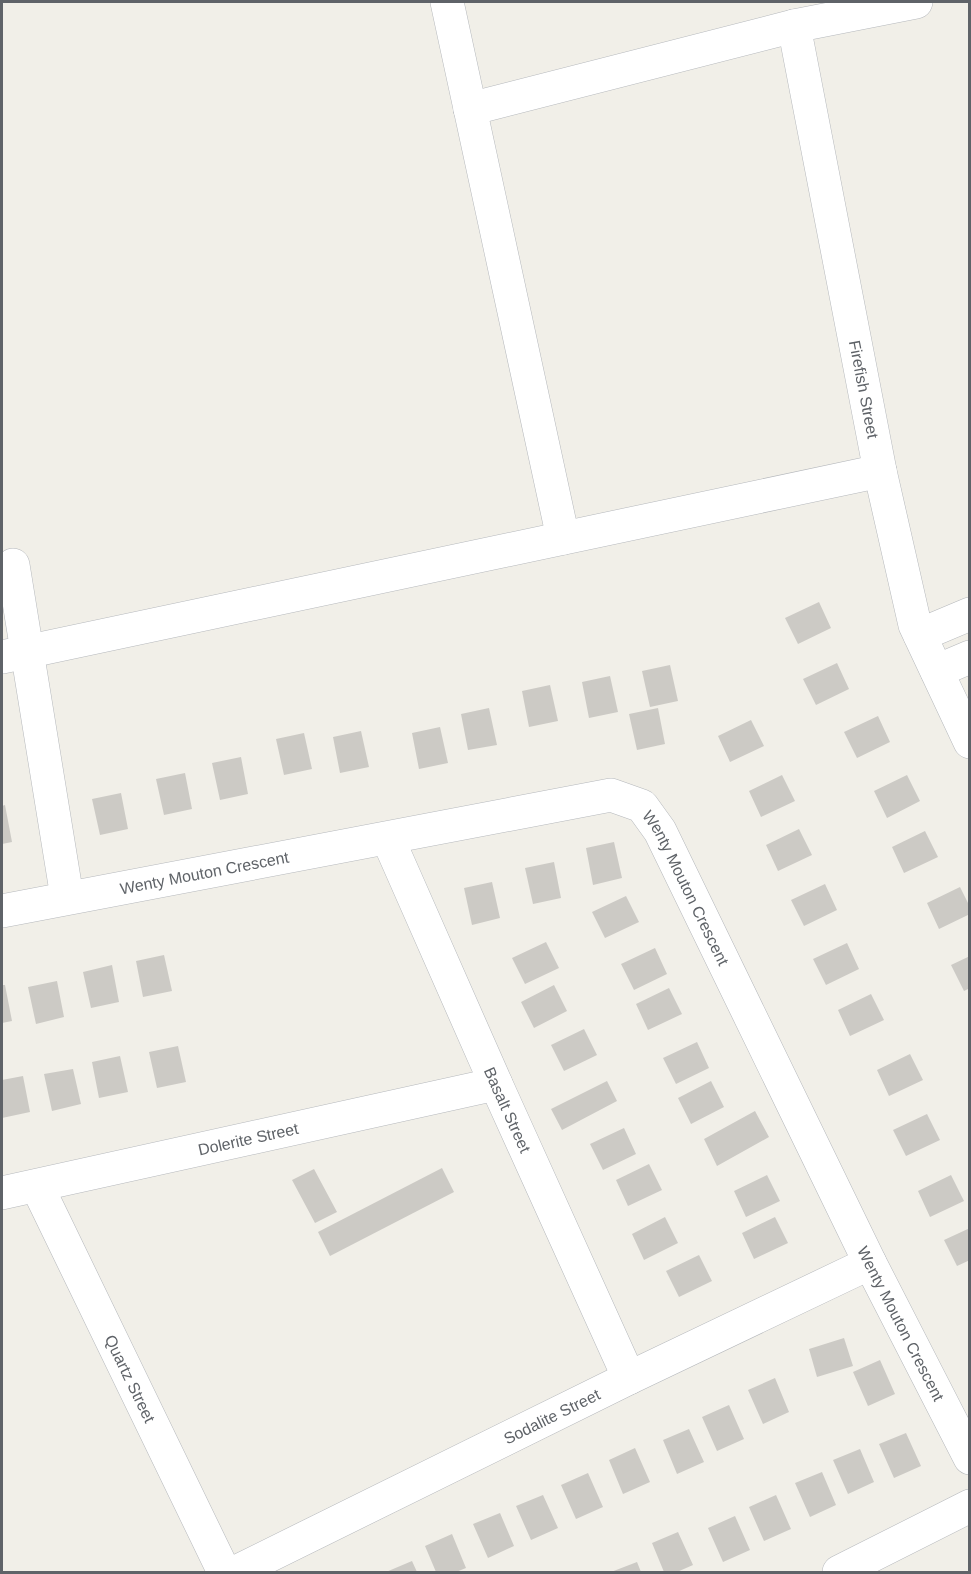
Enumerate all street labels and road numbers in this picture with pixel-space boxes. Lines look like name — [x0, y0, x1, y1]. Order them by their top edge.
street label: Firefish Street — [846, 339, 882, 440]
street label: Wenty Mouton Crescent — [639, 807, 733, 968]
street label: Wenty Mouton Crescent — [119, 848, 291, 897]
street label: Basalt Street — [481, 1064, 535, 1156]
street label: Dolerite Street — [196, 1119, 300, 1158]
street label: Wenty Mouton Crescent — [855, 1243, 948, 1404]
street label: Quartz Street — [102, 1332, 159, 1426]
street label: Sodalite Street — [501, 1385, 603, 1447]

